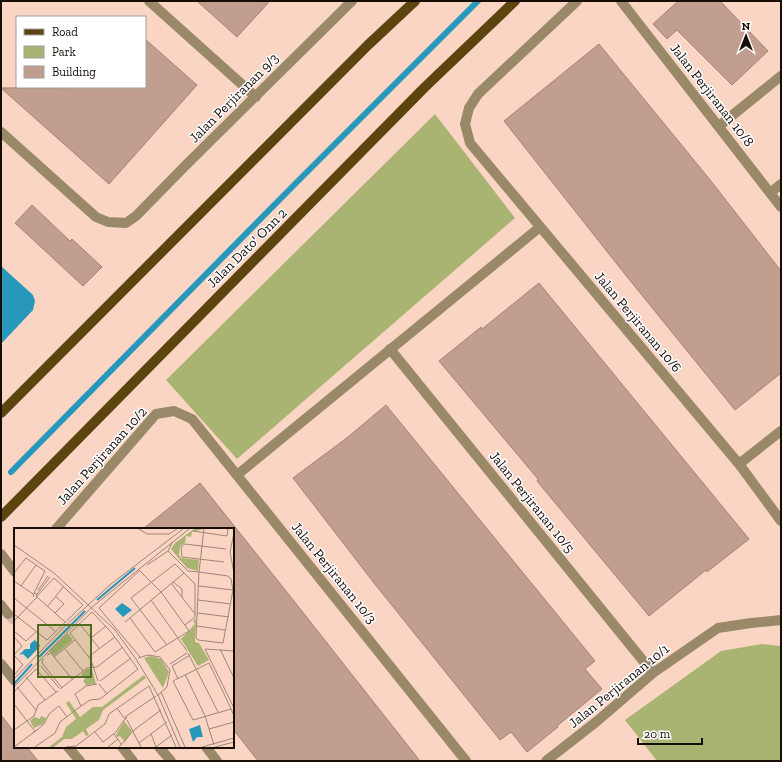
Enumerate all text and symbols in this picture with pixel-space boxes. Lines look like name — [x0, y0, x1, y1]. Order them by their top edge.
legend — [16, 16, 146, 88]
north arrow — [726, 16, 766, 56]
text: N — [742, 20, 751, 33]
text: Road — [52, 25, 78, 39]
street label: Jalan Perjiranan 10/8 — [666, 40, 758, 150]
text: Park — [52, 45, 77, 59]
street label: Jalan Perjiranan 9/3 — [186, 50, 282, 146]
text: Building — [52, 65, 96, 79]
street label: Jalan Dato' Onn 2 — [204, 205, 290, 291]
street label: Jalan Perjiranan 10/6 — [591, 268, 685, 376]
street label: Jalan Perjiranan 10/2 — [54, 404, 150, 508]
street label: Jalan Perjiranan 10/5 — [486, 448, 578, 556]
street label: Jalan Perjiranan 10/3 — [288, 519, 380, 627]
inset map — [14, 528, 234, 748]
street label: Jalan Perjiranan 10/1 — [565, 640, 673, 732]
scale bar — [638, 720, 702, 746]
text: 20 m — [644, 727, 671, 741]

